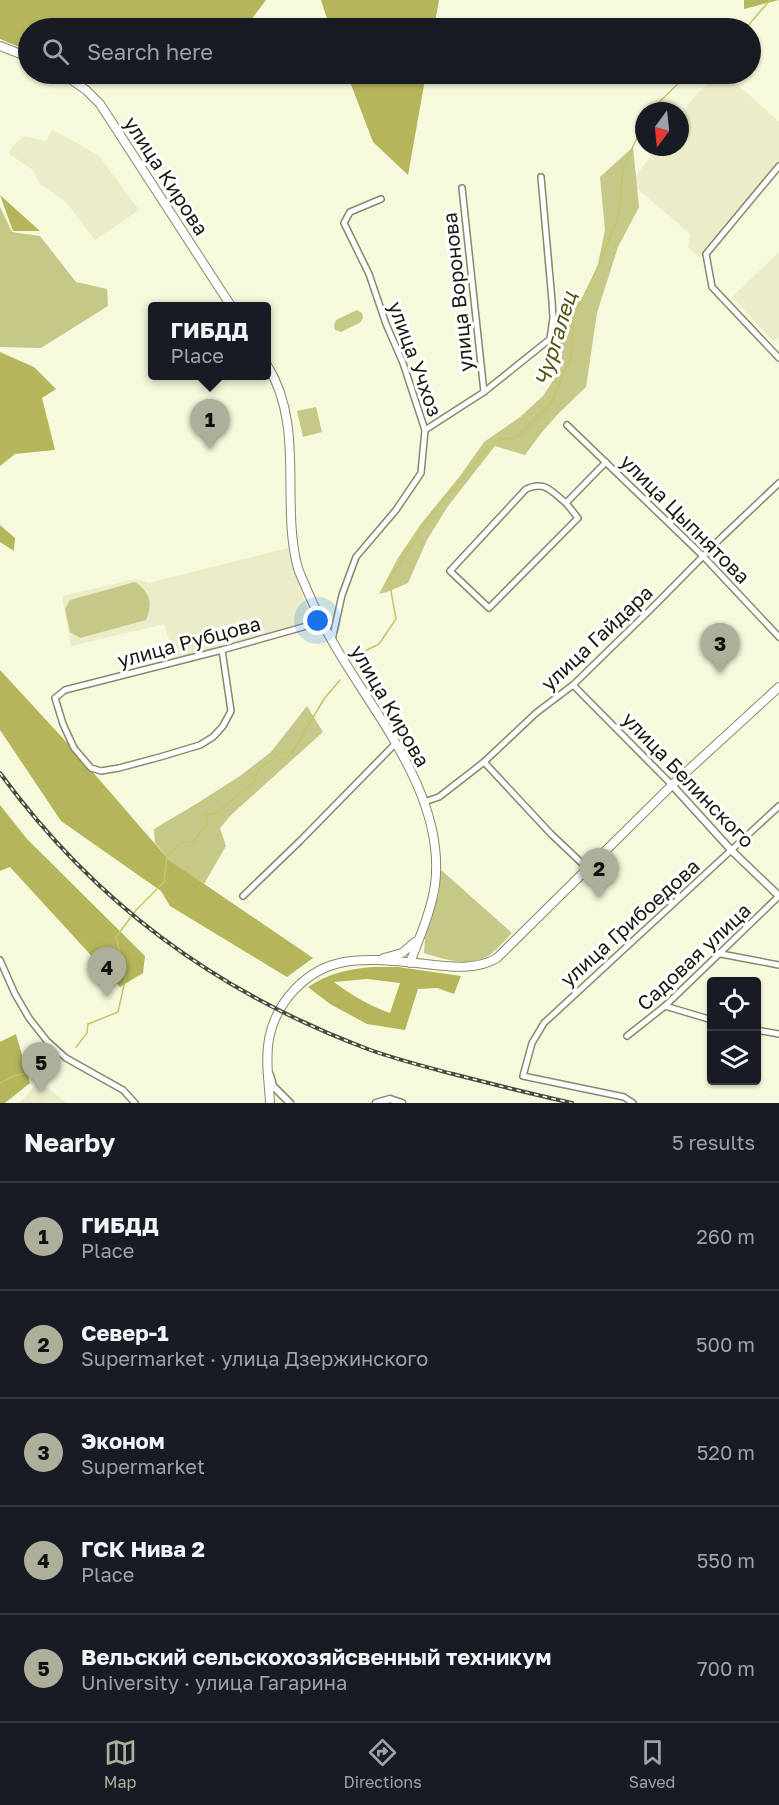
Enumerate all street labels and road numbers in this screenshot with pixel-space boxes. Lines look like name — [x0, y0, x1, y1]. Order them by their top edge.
street label: улица Кирова — [120, 112, 214, 239]
street label: улица Воронова — [437, 211, 477, 373]
street label: улица Учхоз — [384, 298, 448, 420]
street label: улица Цыпнятова — [616, 449, 755, 588]
street label: улица Гайдара — [536, 580, 657, 695]
street label: улица Рубцова — [115, 610, 263, 672]
street label: улица Кирова — [346, 640, 435, 771]
street label: улица Белинского — [618, 706, 760, 852]
street label: улица Грибоедова — [555, 853, 704, 991]
street label: Садовая улица — [632, 897, 755, 1015]

